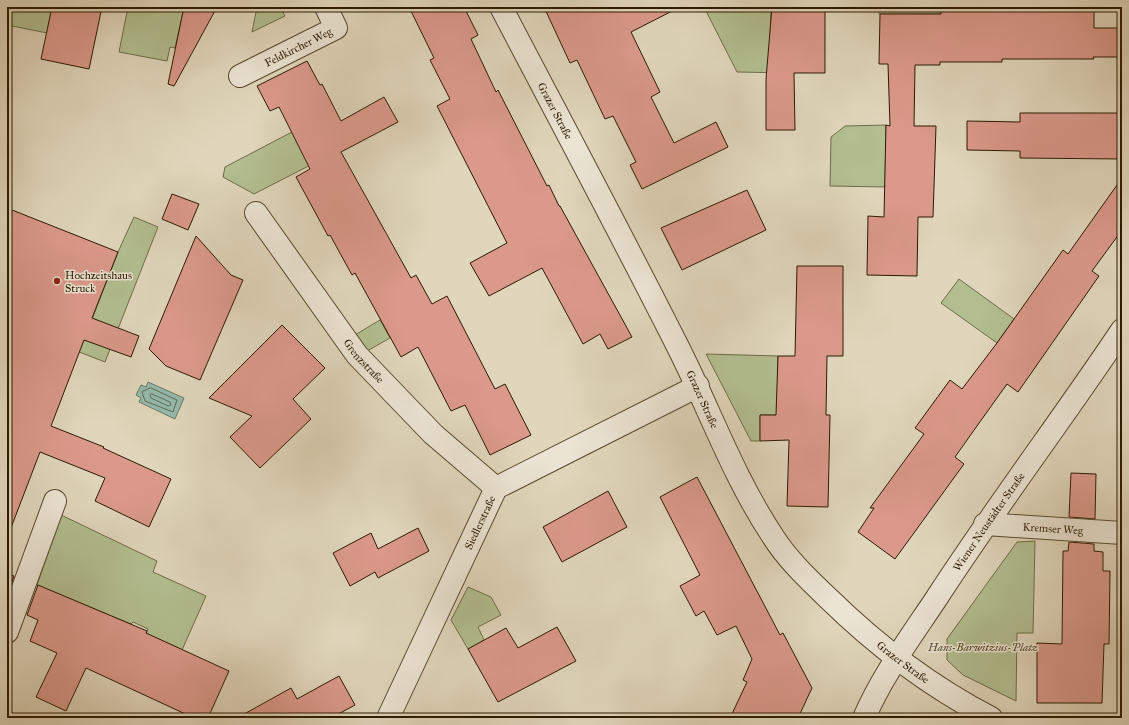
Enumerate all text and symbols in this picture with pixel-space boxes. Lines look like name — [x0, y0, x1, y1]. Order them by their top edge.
street label: Feldkircher Weg — [262, 25, 335, 70]
street label: Grazer Straße — [535, 80, 575, 142]
place label: Hochzeitshaus Struck — [65, 269, 132, 295]
marker: Hochzeitshaus Struck — [52, 276, 62, 286]
street label: Grenzstraße — [341, 336, 387, 386]
street label: Grazer Straße — [683, 368, 721, 431]
street label: Wiener Neustädter Straße — [950, 470, 1028, 574]
street label: Siedlerstraße — [462, 493, 499, 552]
street label: Kremser Weg — [1022, 520, 1084, 537]
street label: Grazer Straße — [874, 639, 932, 687]
park label: Hans-Barwitzius-Platz — [927, 641, 1038, 654]

